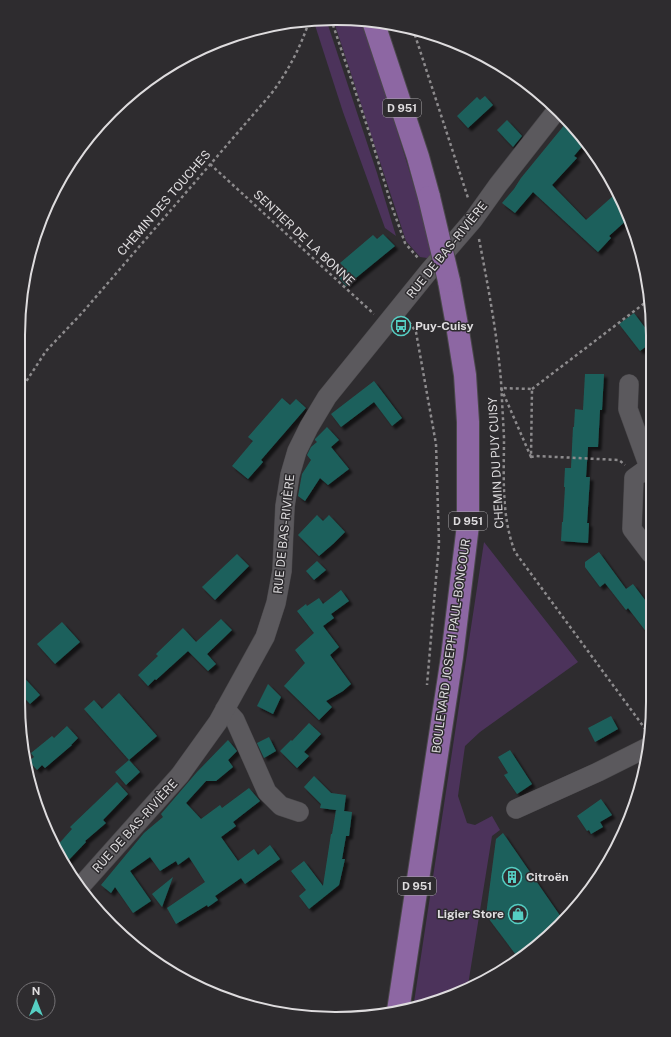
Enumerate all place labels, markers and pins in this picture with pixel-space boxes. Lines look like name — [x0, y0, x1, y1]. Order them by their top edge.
bus stop icon: Puy-Cuisy — [390, 315, 412, 337]
place label: Puy-Cuisy — [415, 319, 474, 333]
building icon: Citroën — [501, 866, 523, 888]
place label: Citroën — [526, 870, 569, 884]
shop icon: Ligier Store — [507, 903, 529, 925]
place label: Ligier Store — [437, 907, 504, 921]

